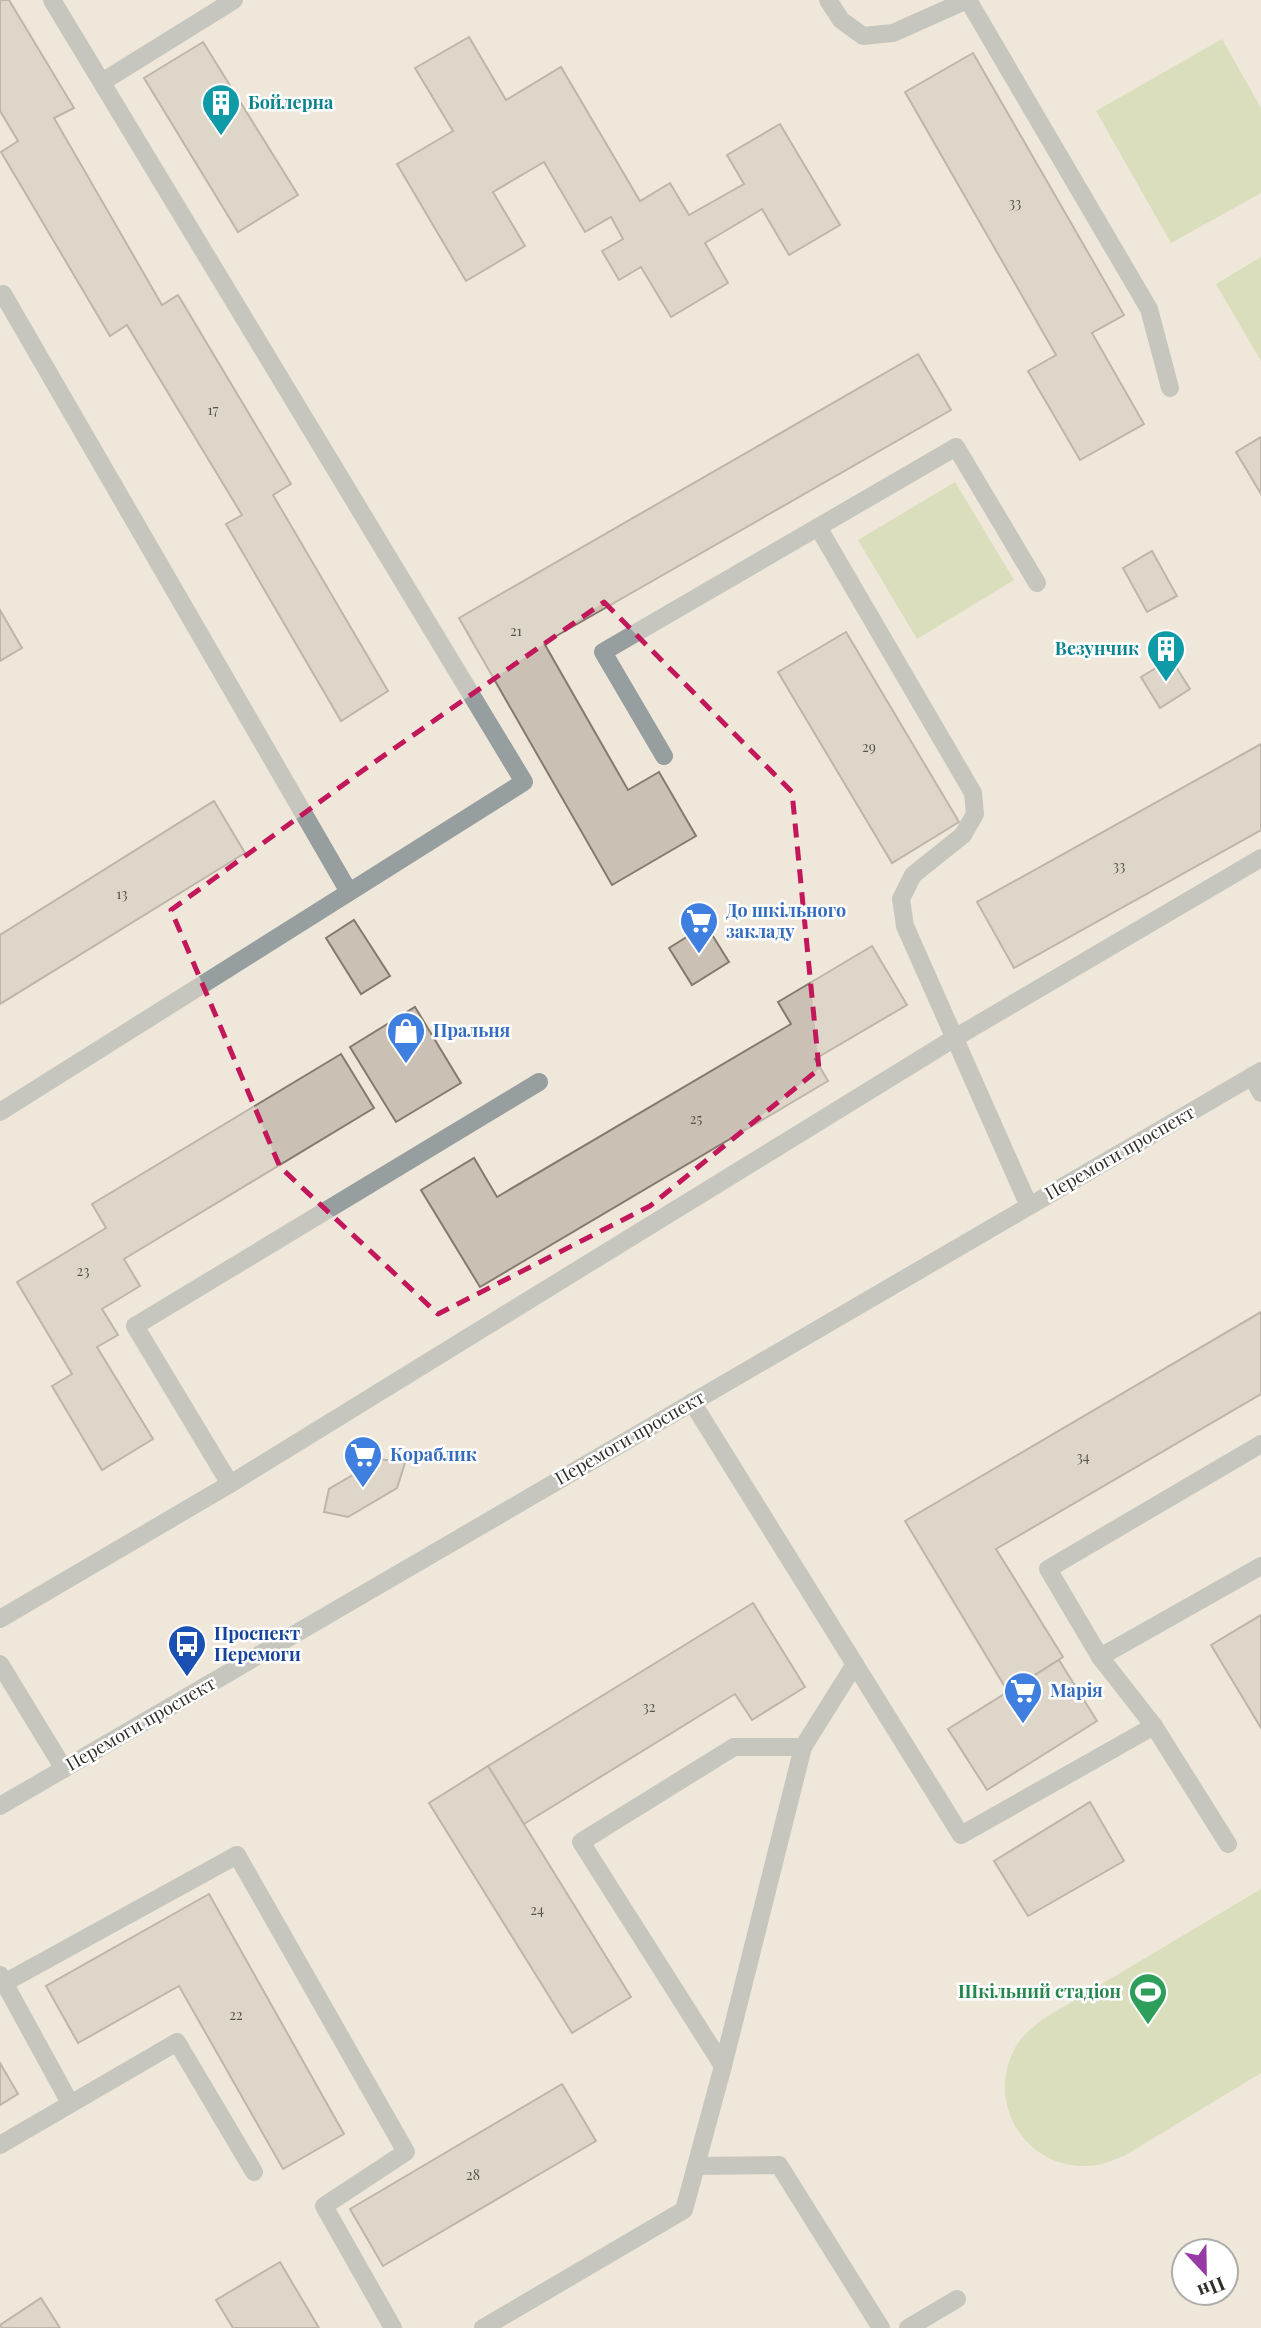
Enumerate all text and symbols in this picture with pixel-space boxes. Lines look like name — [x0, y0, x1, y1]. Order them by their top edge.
building icon: Бойлерна — [200, 82, 242, 137]
place label: Бойлерна — [248, 90, 334, 114]
house number: 33 — [1009, 193, 1021, 212]
house number: 17 — [208, 400, 219, 419]
house number: 21 — [510, 621, 522, 640]
building icon: Везунчик — [1145, 628, 1187, 683]
place label: Везунчик — [1055, 636, 1139, 660]
house number: 29 — [862, 737, 876, 756]
house number: 33 — [1113, 856, 1125, 875]
house number: 13 — [116, 884, 128, 903]
place label: До шкільного закладу — [726, 898, 846, 943]
supermarket icon: До шкільного закладу — [678, 900, 720, 955]
shop icon: Пральня — [385, 1010, 427, 1065]
place label: Пральня — [433, 1018, 510, 1042]
street label: Перемоги проспект — [1040, 1099, 1199, 1205]
house number: 25 — [690, 1109, 702, 1128]
house number: 23 — [76, 1261, 90, 1280]
street label: Перемоги проспект — [550, 1384, 709, 1490]
supermarket icon: Кораблик — [342, 1434, 384, 1489]
place label: Кораблик — [390, 1442, 477, 1466]
house number: 34 — [1076, 1447, 1090, 1466]
place label: Проспект Перемоги — [214, 1621, 301, 1666]
bus stop icon: Проспект Перемоги — [166, 1623, 208, 1678]
street label: Перемоги проспект — [61, 1670, 220, 1776]
supermarket icon: Марія — [1002, 1670, 1044, 1725]
place label: Марія — [1050, 1678, 1103, 1702]
house number: 32 — [642, 1697, 656, 1716]
house number: 24 — [530, 1900, 544, 1919]
sports icon: Шкільний стадіон — [1127, 1971, 1169, 2026]
place label: Шкільний стадіон — [958, 1979, 1122, 2003]
house number: 22 — [229, 2005, 243, 2024]
house number: 28 — [466, 2165, 480, 2184]
north arrow — [1170, 2237, 1240, 2307]
text: Пн — [1194, 2272, 1229, 2306]

